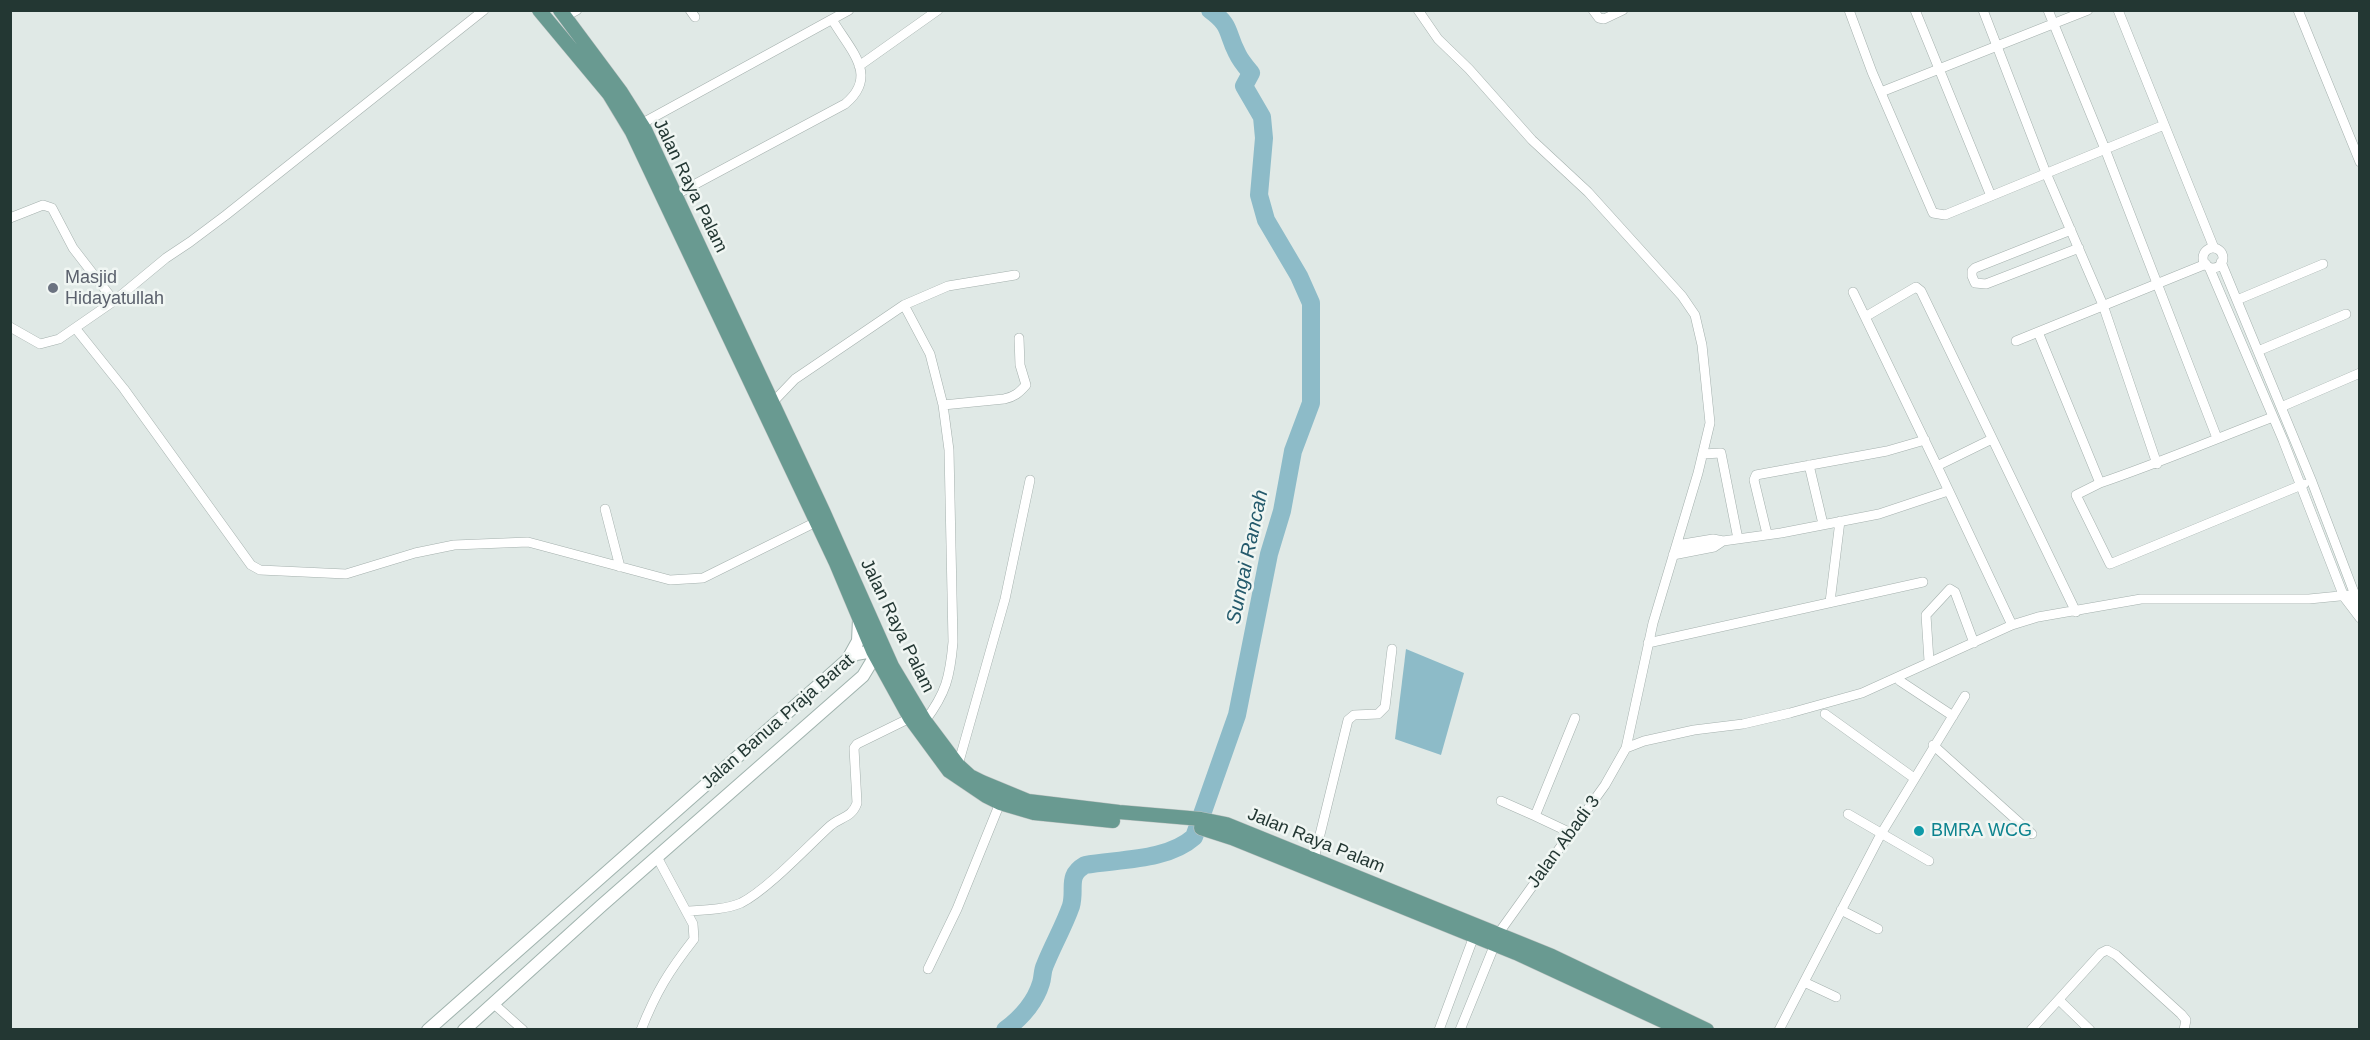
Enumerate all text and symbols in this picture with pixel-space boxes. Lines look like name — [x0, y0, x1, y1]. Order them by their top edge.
street label: Jalan Raya Palam — [648, 116, 732, 256]
place label: Masjid Hidayatullah — [65, 267, 164, 310]
marker: Masjid Hidayatullah — [46, 281, 60, 295]
water label: Sungai Rancah — [1222, 488, 1274, 626]
street label: Jalan Raya Palam — [855, 556, 939, 696]
street label: Jalan Banua Praja Barat — [697, 650, 859, 794]
street label: Jalan Abadi 3 — [1523, 792, 1605, 892]
street label: Jalan Raya Palam — [1244, 804, 1388, 878]
place label: BMRA WCG — [1931, 820, 2032, 842]
marker: BMRA WCG — [1912, 824, 1926, 838]

